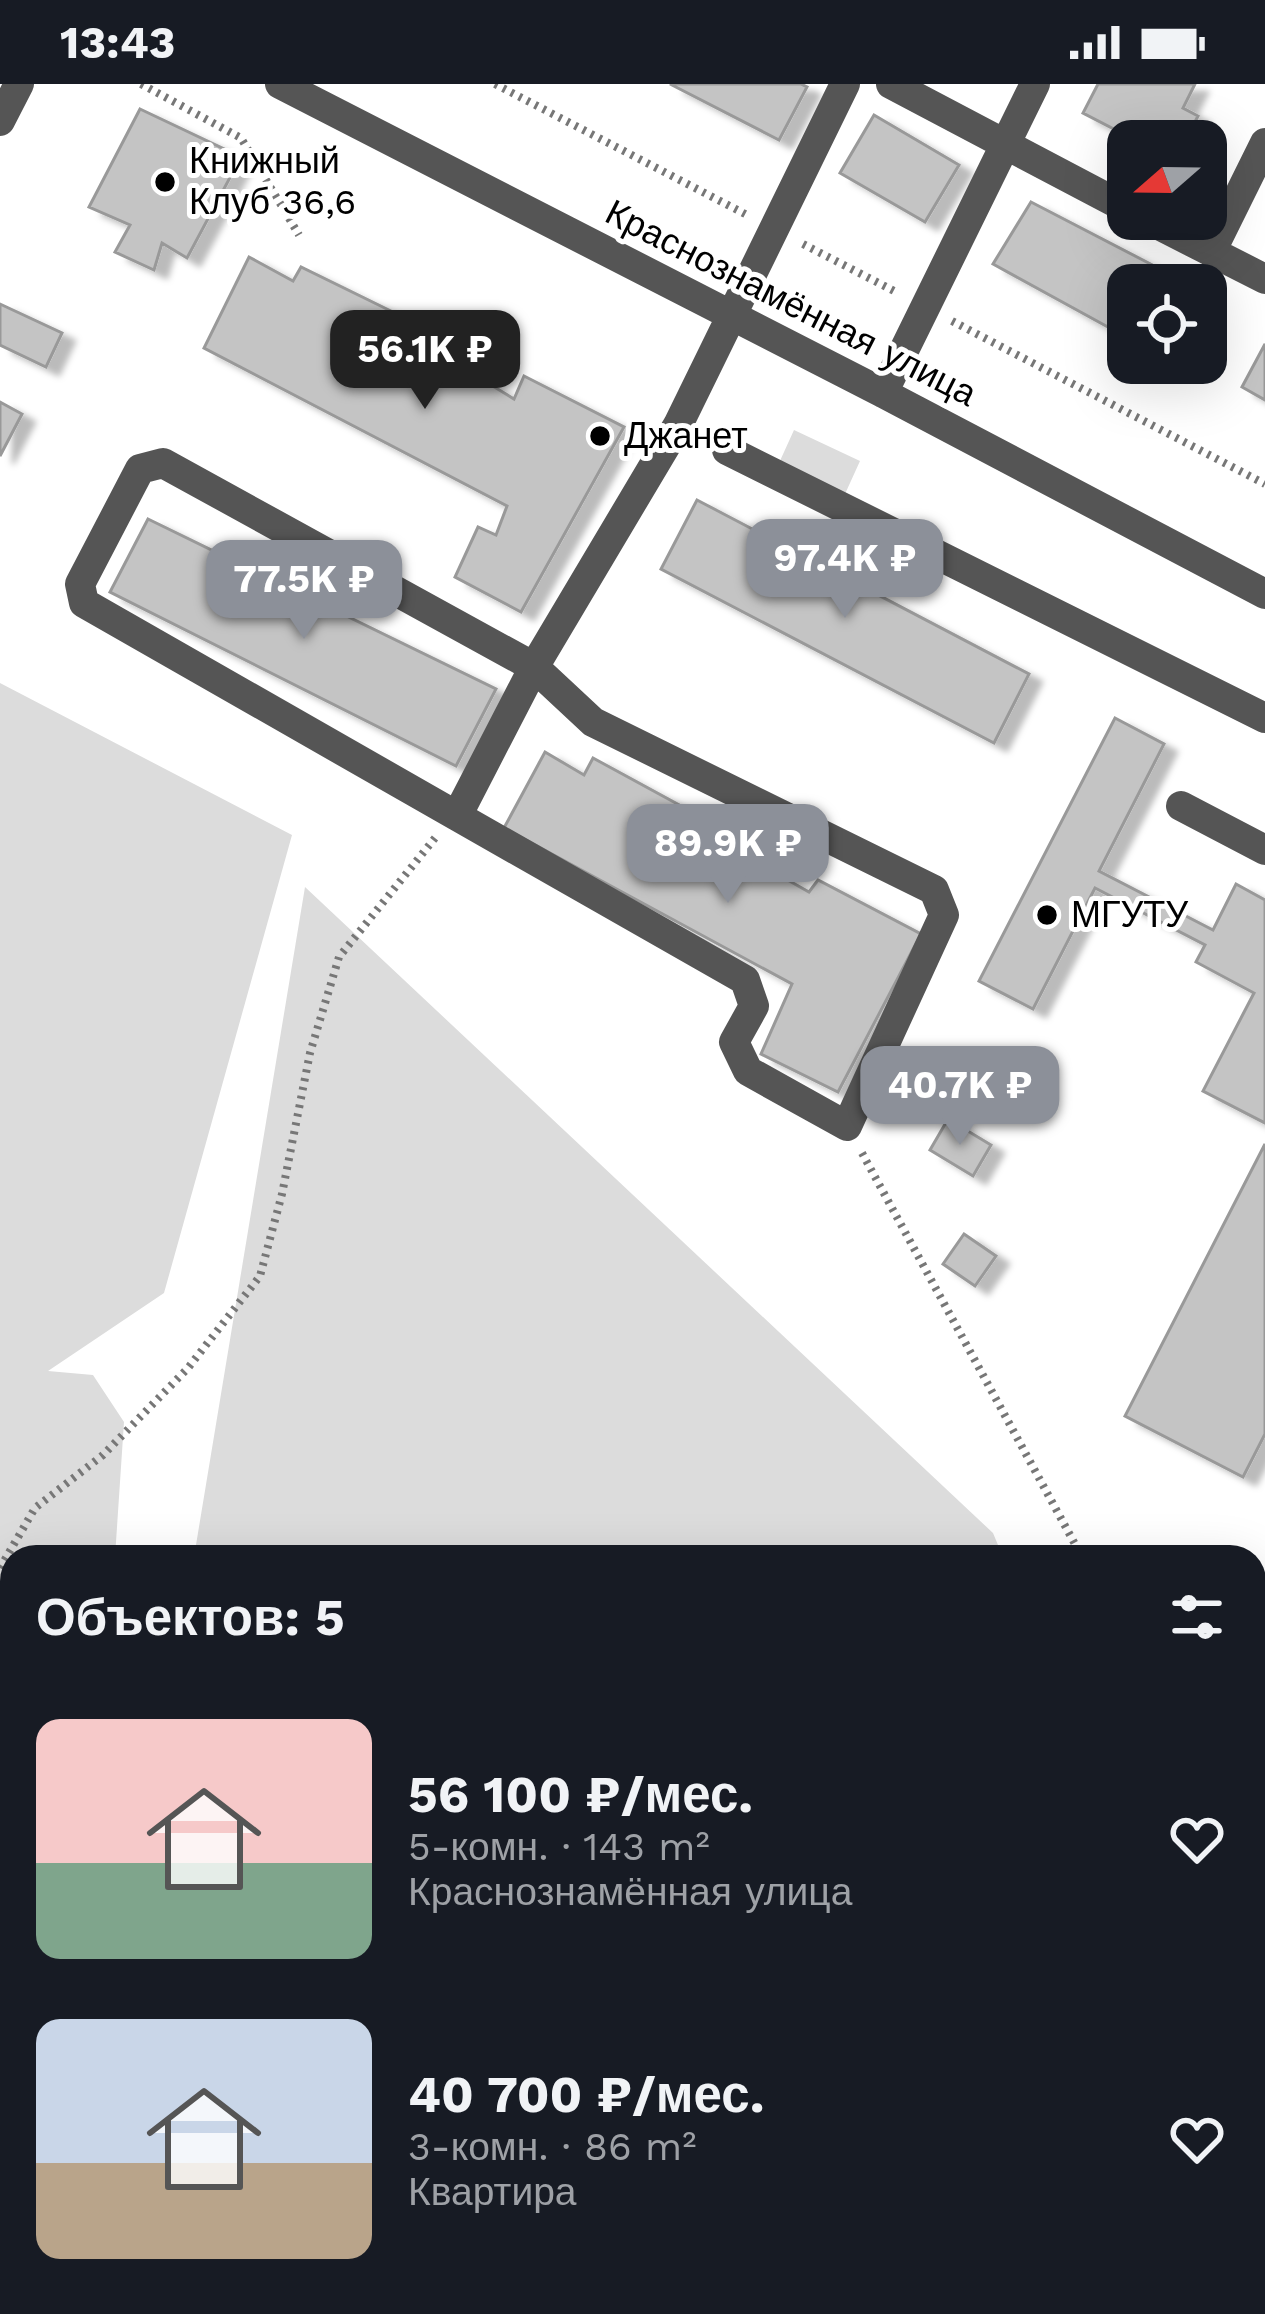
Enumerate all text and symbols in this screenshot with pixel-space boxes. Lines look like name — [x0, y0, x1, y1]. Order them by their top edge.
text: 13:43 — [60, 16, 175, 69]
north arrow — [1107, 120, 1227, 240]
map controls — [1107, 120, 1227, 384]
place label: Книжный Клуб 36,6 — [189, 140, 356, 223]
marker: Книжный Клуб 36,6 — [152, 169, 178, 195]
street label: Краснознамённая улица — [599, 191, 984, 415]
button: locate — [1107, 264, 1227, 384]
pin: 56.1K ₽ — [314, 310, 536, 412]
text: 56.1K ₽ — [357, 326, 493, 371]
place label: Джанет — [624, 415, 748, 457]
marker: Джанет — [587, 423, 613, 449]
pin: 97.4K ₽ — [734, 519, 956, 621]
text: 97.4K ₽ — [773, 535, 917, 580]
pin: 77.5K ₽ — [193, 540, 415, 642]
text: 77.5K ₽ — [233, 556, 375, 601]
pin: 89.9K ₽ — [617, 804, 839, 906]
text: 89.9K ₽ — [654, 820, 802, 865]
place label: МГУТУ — [1071, 894, 1189, 936]
marker: МГУТУ — [1034, 902, 1060, 928]
pin: 40.7K ₽ — [849, 1046, 1071, 1148]
text: 40.7K ₽ — [887, 1062, 1033, 1107]
icon: filters — [1164, 1584, 1230, 1650]
text: Объектов: 5 — [36, 1588, 345, 1647]
text: 56 100 ₽/мес. — [408, 1765, 753, 1824]
icon: home — [132, 1767, 276, 1911]
icon: heart — [1164, 1806, 1230, 1872]
text: 5-комн. · 143 m² — [408, 1824, 710, 1869]
text: Краснознамённая улица — [408, 1869, 852, 1914]
text: 40 700 ₽/мес. — [408, 2065, 764, 2124]
icon: home — [132, 2067, 276, 2211]
icon: heart — [1164, 2106, 1230, 2172]
text: 3-комн. · 86 m² — [408, 2124, 696, 2169]
text: Квартира — [408, 2169, 577, 2214]

